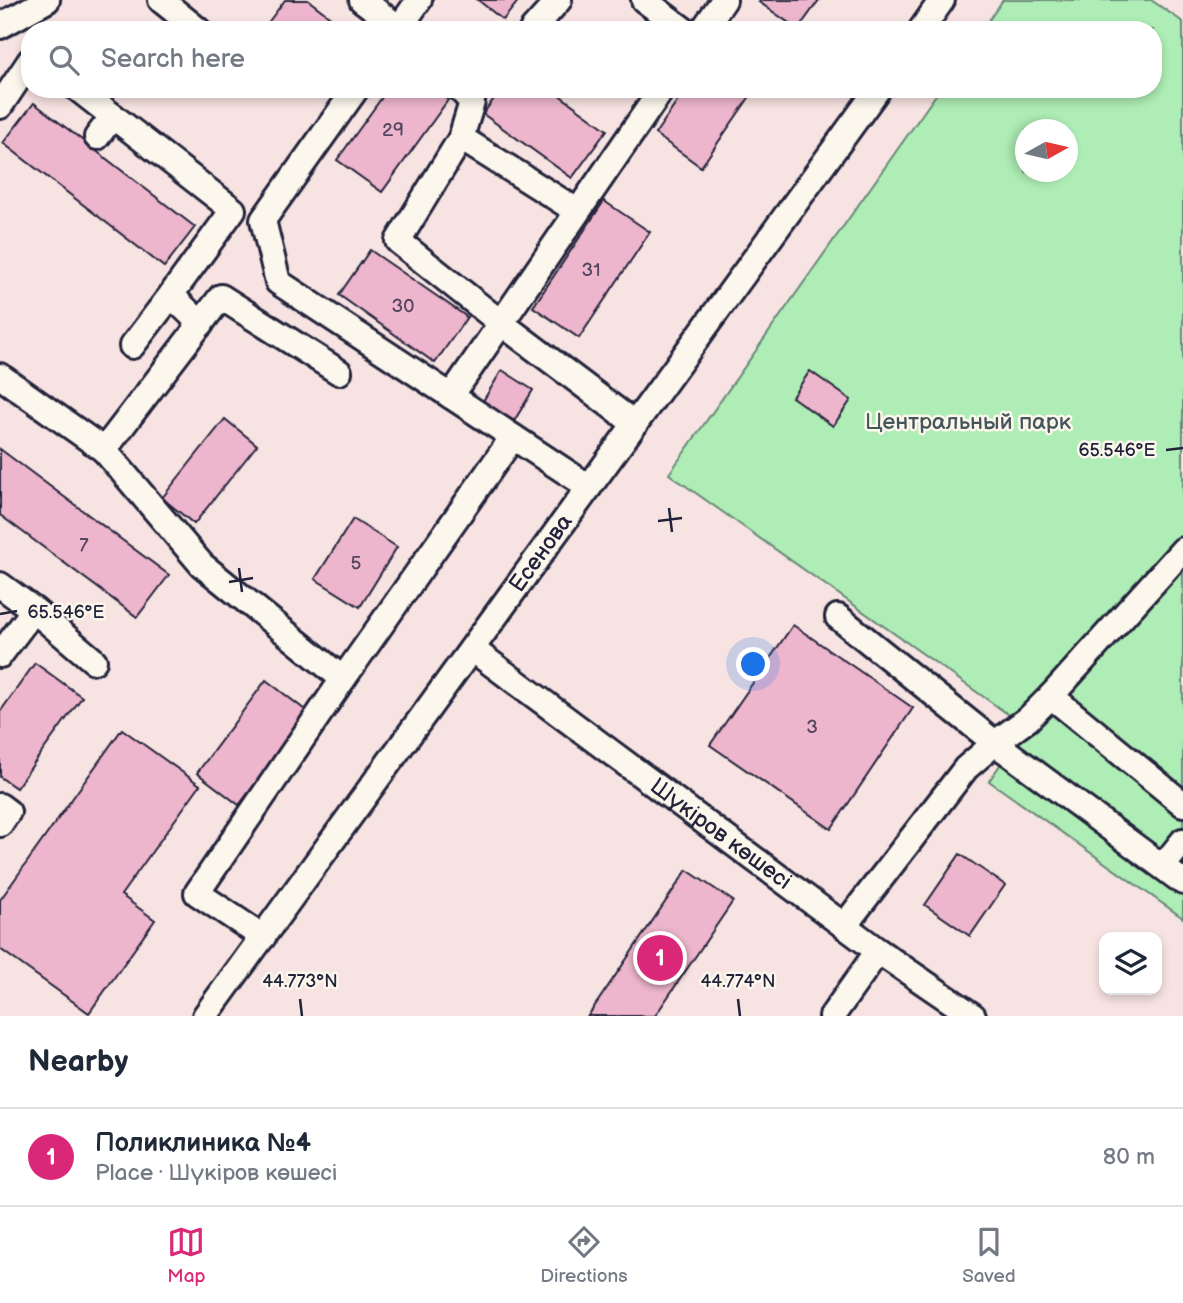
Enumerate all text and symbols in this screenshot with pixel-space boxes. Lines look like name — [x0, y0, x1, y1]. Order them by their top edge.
search box — [21, 21, 1162, 98]
icon: search — [45, 41, 83, 79]
text: Search here — [101, 44, 245, 75]
house number: 29 — [382, 119, 404, 142]
north arrow — [1015, 119, 1078, 182]
house number: 31 — [581, 259, 601, 282]
house number: 30 — [392, 295, 414, 318]
park label: Центральный парк — [865, 408, 1072, 436]
text: 65.546°E — [1079, 440, 1156, 461]
street label: Есенова — [503, 508, 579, 598]
house number: 7 — [79, 534, 89, 557]
house number: 5 — [351, 552, 362, 575]
text: 65.546°E — [28, 602, 105, 623]
your location — [736, 647, 770, 681]
house number: 3 — [806, 716, 818, 739]
street label: Шүкіров көшесі — [644, 772, 797, 896]
pin: 1 — [637, 932, 683, 984]
map controls — [1099, 932, 1162, 995]
button: layers — [1099, 932, 1162, 995]
text: 44.773°N — [262, 971, 338, 992]
text: 44.774°N — [700, 971, 776, 992]
text: Nearby — [28, 1044, 128, 1080]
text: Поликлиника №4 — [95, 1128, 311, 1159]
text: 1 — [46, 1143, 56, 1171]
text: 80 m — [1103, 1143, 1155, 1171]
text: Place · Шүкіров көшесі — [95, 1159, 337, 1187]
tab: Map — [167, 1223, 206, 1288]
tab: Directions — [540, 1223, 628, 1288]
tab: Saved — [962, 1223, 1016, 1288]

